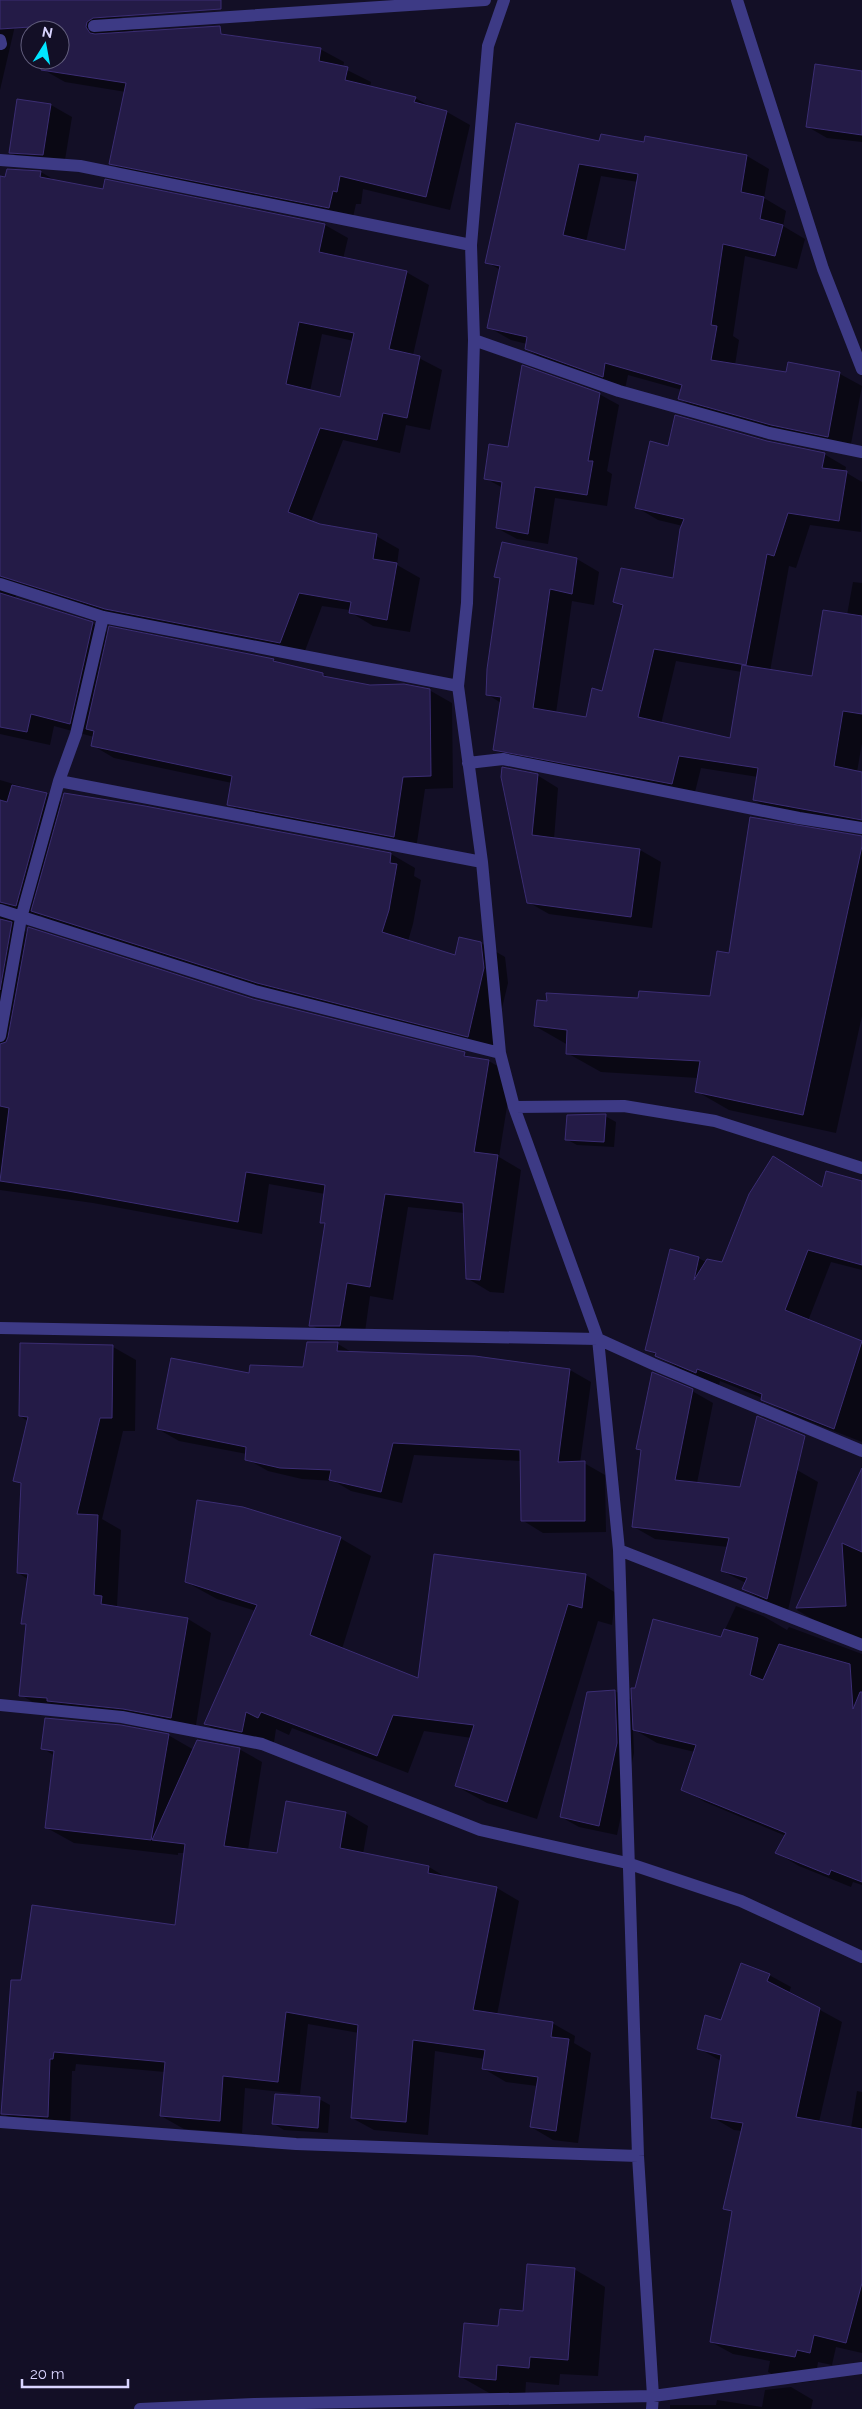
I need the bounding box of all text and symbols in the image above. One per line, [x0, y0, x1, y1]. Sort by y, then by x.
north arrow [20, 20, 70, 70]
text: N [41, 23, 54, 41]
scale bar [22, 2356, 129, 2388]
text: 20 m [30, 2365, 65, 2383]

